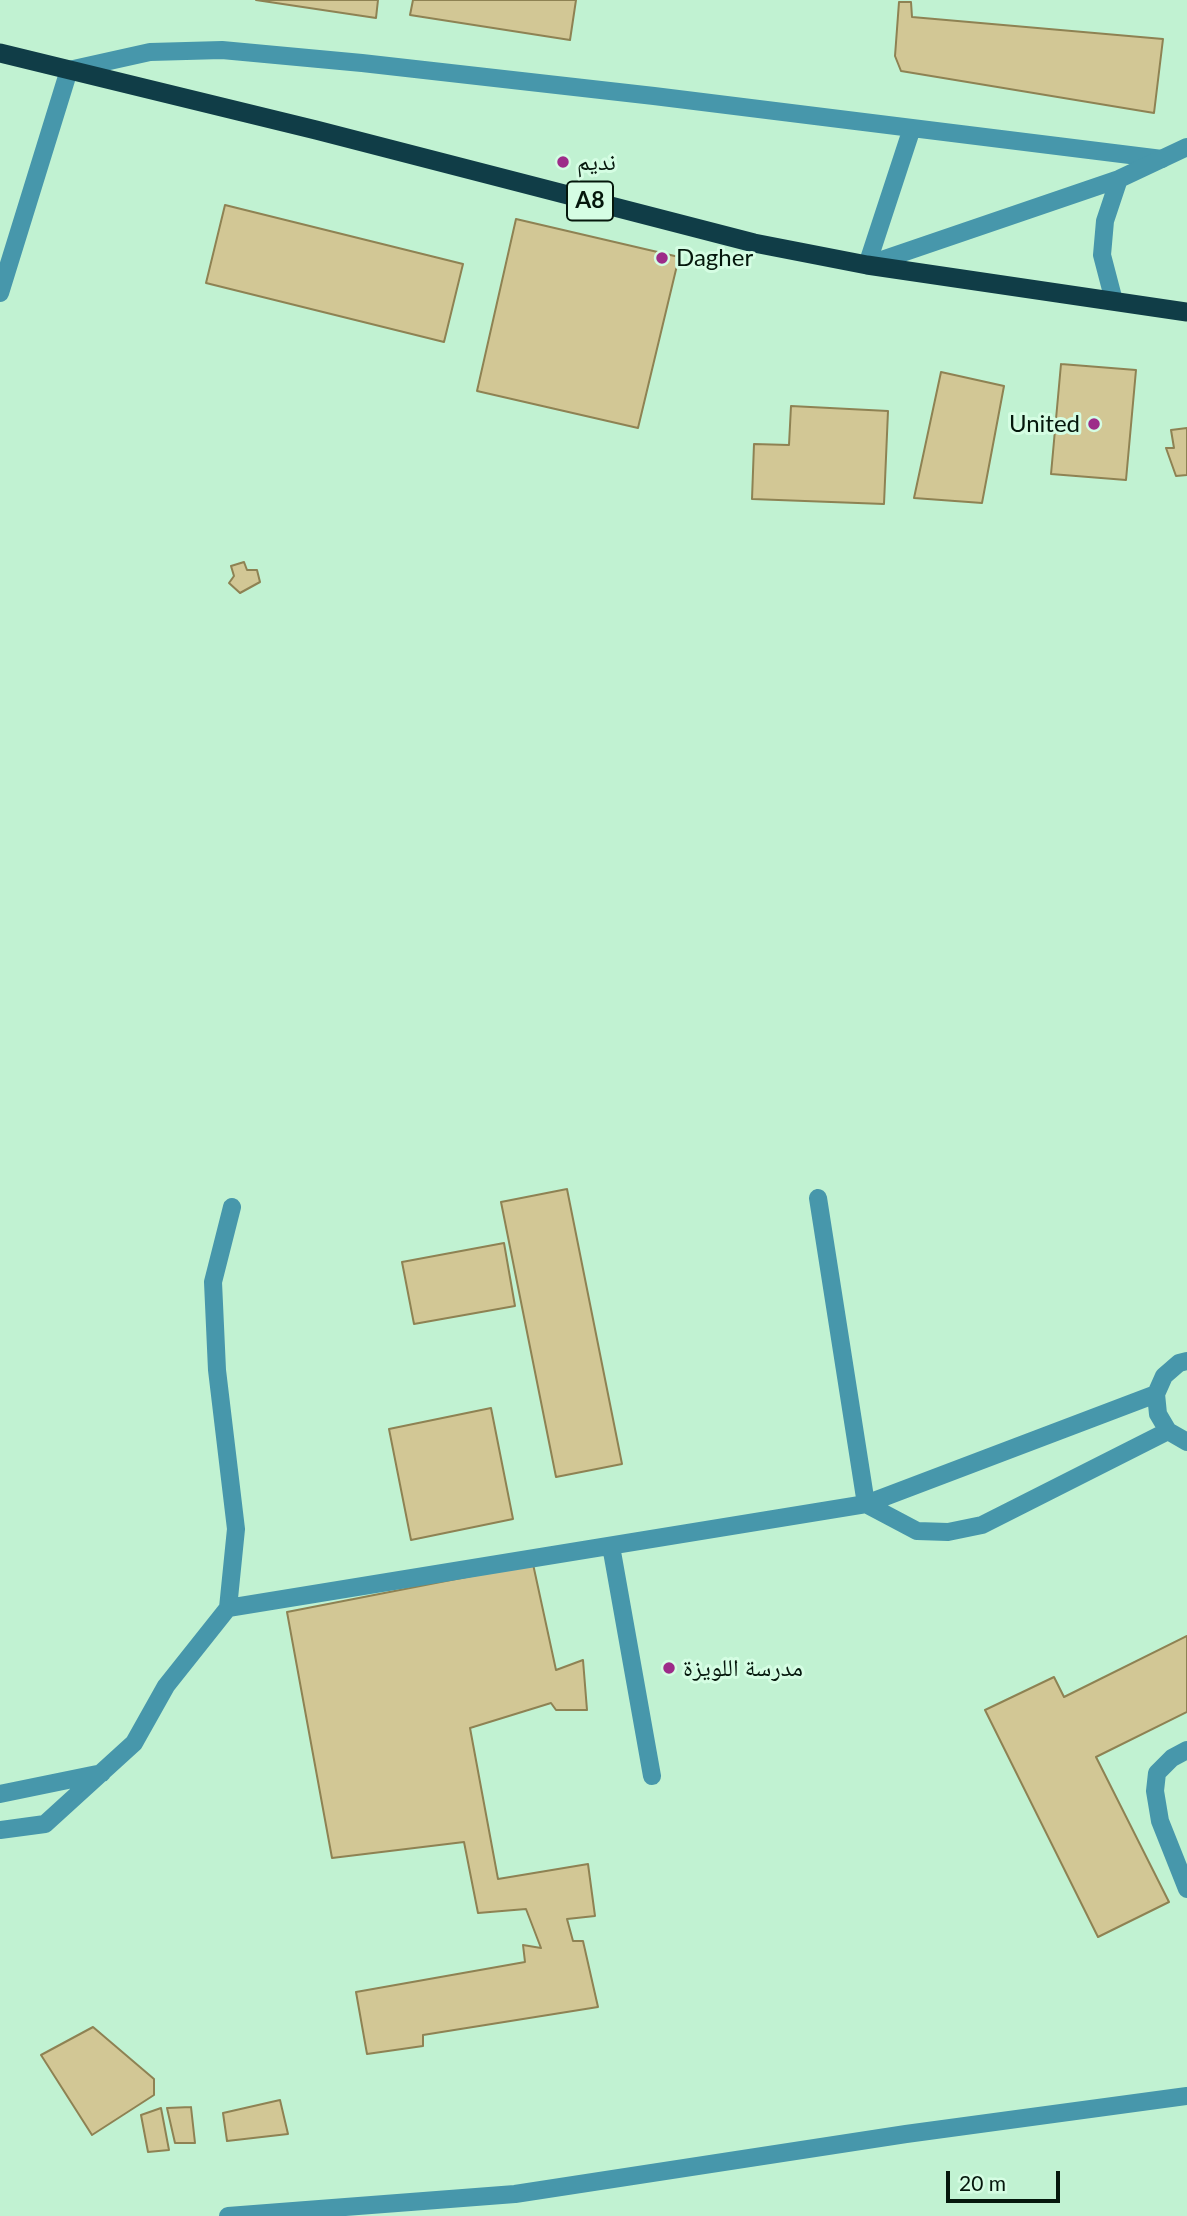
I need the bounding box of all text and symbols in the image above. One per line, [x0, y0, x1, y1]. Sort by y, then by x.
place label: نديم [577, 148, 616, 176]
marker: نديم [555, 154, 571, 170]
road number: A8 [567, 182, 613, 220]
place label: Dagher [676, 244, 753, 272]
marker: Dagher [654, 250, 670, 266]
place label: United [1009, 410, 1080, 438]
marker: United [1086, 416, 1102, 432]
place label: مدرسة اللويزة [683, 1654, 803, 1682]
marker: مدرسة اللويزة [661, 1660, 677, 1676]
scale bar [949, 2156, 1063, 2200]
text: 20 m [959, 2170, 1006, 2195]

